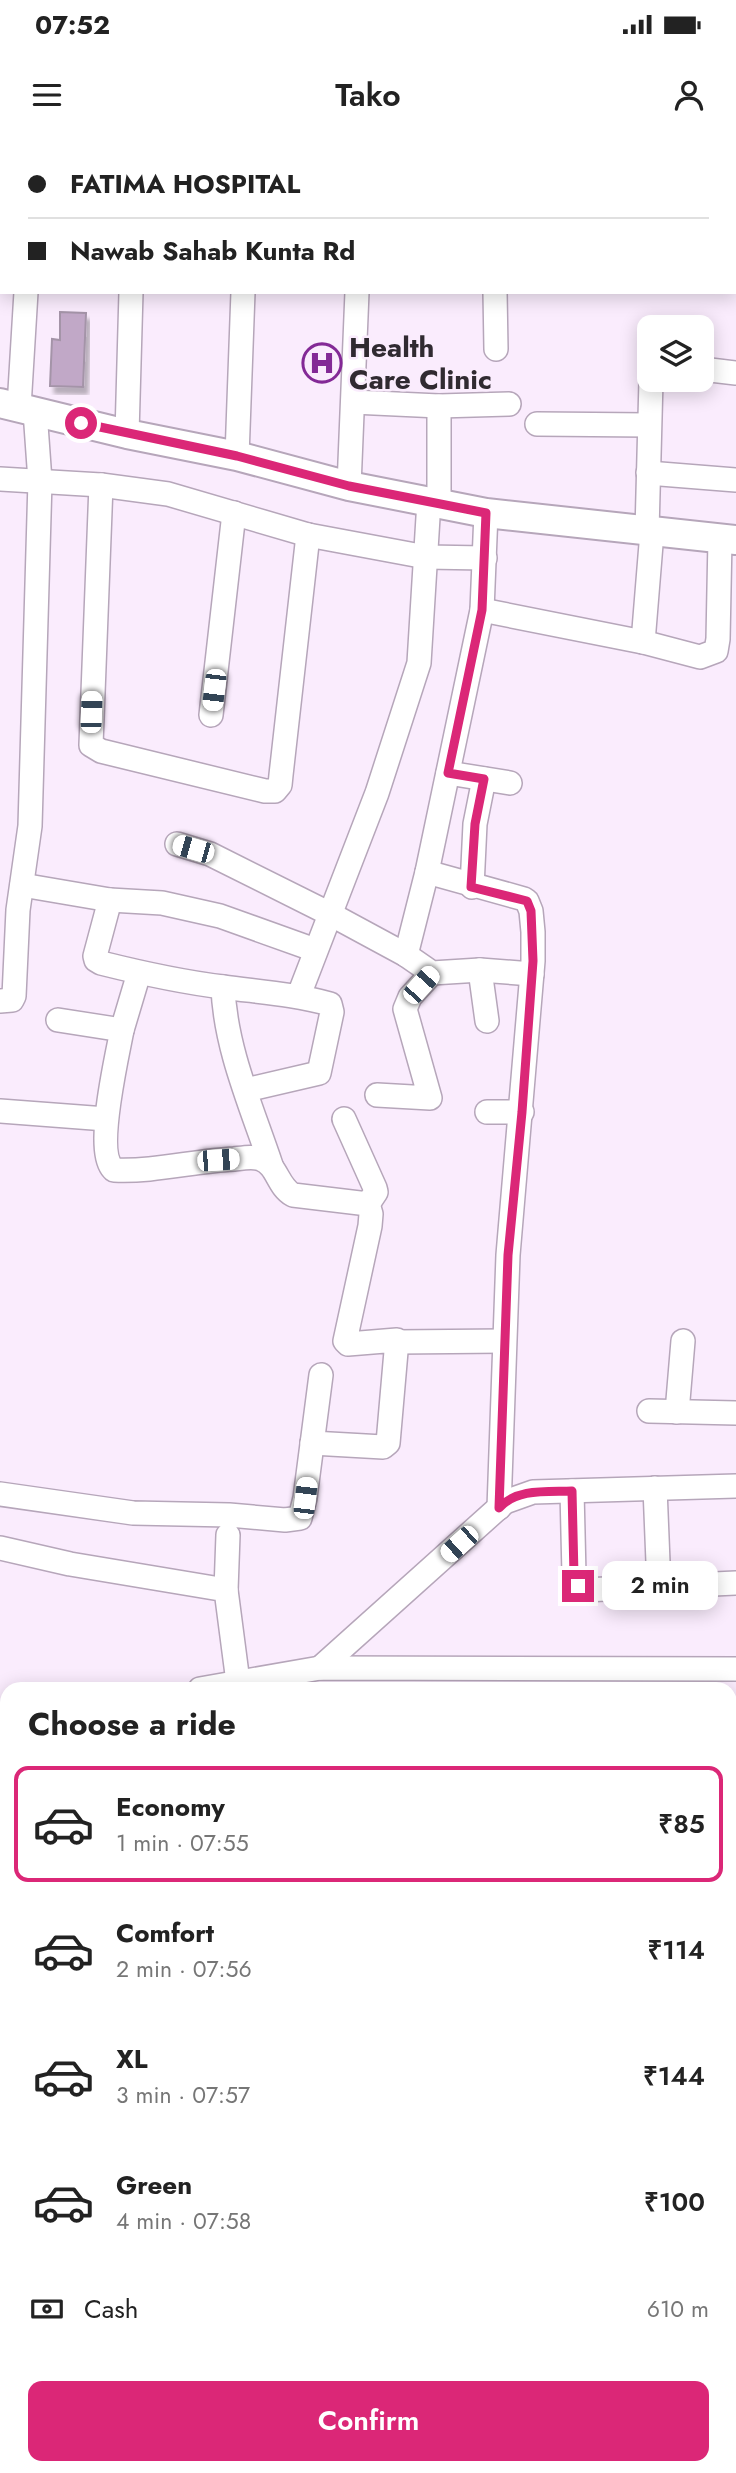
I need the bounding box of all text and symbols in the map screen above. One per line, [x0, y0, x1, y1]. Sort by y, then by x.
text: 07:52 [35, 6, 110, 44]
text: Tako [335, 72, 401, 118]
icon: menu [28, 76, 66, 114]
icon: person [670, 76, 708, 114]
text: FATIMA HOSPITAL [70, 165, 300, 203]
text: Nawab Sahab Kunta Rd [70, 232, 355, 270]
map controls [637, 315, 714, 392]
button: layers [637, 315, 714, 392]
place label: Health Care Clinic [349, 327, 492, 400]
hospital icon: Health Care Clinic [301, 342, 343, 384]
route start [65, 407, 97, 439]
car [202, 668, 227, 712]
car [80, 691, 103, 733]
car [170, 833, 217, 865]
car [400, 962, 443, 1008]
car [197, 1148, 240, 1172]
car [293, 1476, 318, 1520]
car [437, 1522, 482, 1566]
callout: 2 min [602, 1562, 718, 1610]
text: 2 min [630, 1568, 690, 1602]
route end [562, 1570, 594, 1602]
text: Choose a ride [28, 1701, 236, 1747]
text: Economy [116, 1788, 225, 1826]
icon: car [32, 1793, 95, 1856]
text: ₹85 [658, 1805, 705, 1843]
text: 1 min · 07:55 [116, 1826, 249, 1860]
text: Comfort [116, 1914, 214, 1952]
icon: car [32, 1919, 95, 1982]
text: ₹114 [647, 1931, 705, 1969]
text: 2 min · 07:56 [116, 1952, 252, 1986]
text: XL [116, 2040, 148, 2078]
icon: car [32, 2045, 95, 2108]
text: ₹144 [643, 2057, 705, 2095]
text: 3 min · 07:57 [116, 2078, 250, 2112]
text: Green [116, 2166, 192, 2204]
icon: car [32, 2171, 95, 2234]
text: ₹100 [644, 2183, 705, 2221]
text: 4 min · 07:58 [116, 2204, 251, 2238]
icon: cash [28, 2290, 66, 2328]
text: Cash [84, 2290, 138, 2328]
text: 610 m [647, 2292, 709, 2326]
button: Confirm [28, 2381, 709, 2461]

